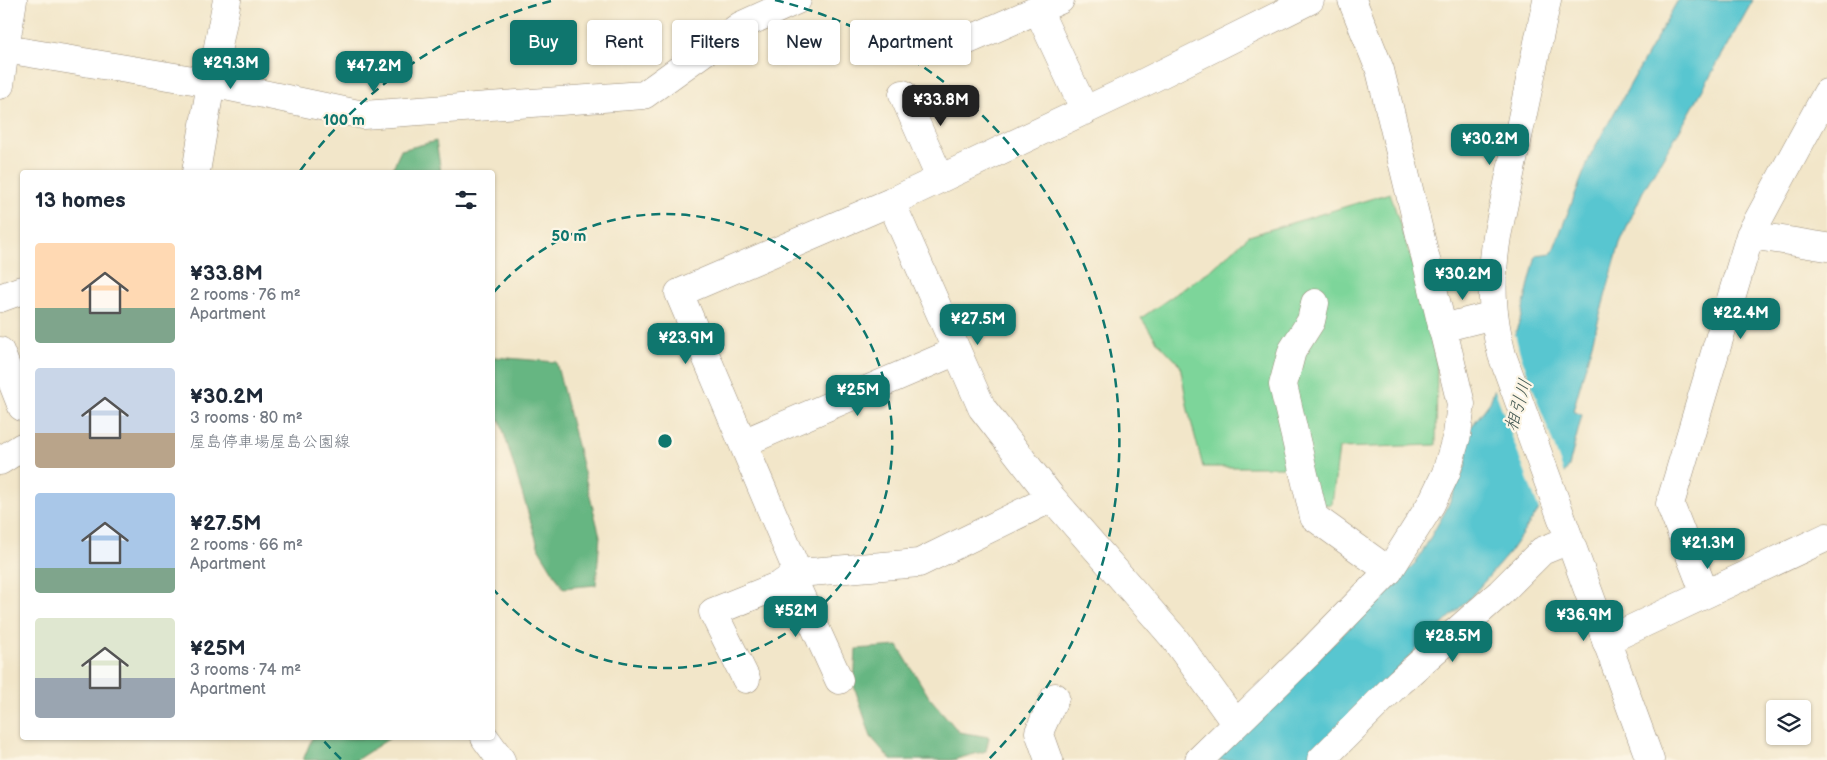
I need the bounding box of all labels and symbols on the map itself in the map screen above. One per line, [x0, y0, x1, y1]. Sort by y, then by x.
pin: ¥29.3M [190, 48, 272, 90]
pin: ¥47.2M [333, 51, 415, 93]
pin: ¥33.8M [900, 84, 982, 127]
text: 100 m [323, 111, 365, 130]
pin: ¥30.2M [1449, 124, 1531, 166]
text: 50 m [552, 227, 587, 246]
pin: ¥30.2M [1422, 258, 1504, 301]
pin: ¥22.4M [1700, 298, 1782, 340]
pin: ¥27.5M [937, 304, 1019, 346]
pin: ¥23.9M [645, 322, 727, 365]
pin: ¥25M [828, 374, 888, 417]
water label: 相引川 [1501, 376, 1536, 434]
centre of rings [656, 432, 674, 450]
pin: ¥21.3M [1667, 528, 1749, 570]
pin: ¥52M [766, 596, 826, 638]
pin: ¥36.9M [1543, 600, 1625, 642]
pin: ¥28.5M [1412, 620, 1494, 663]

